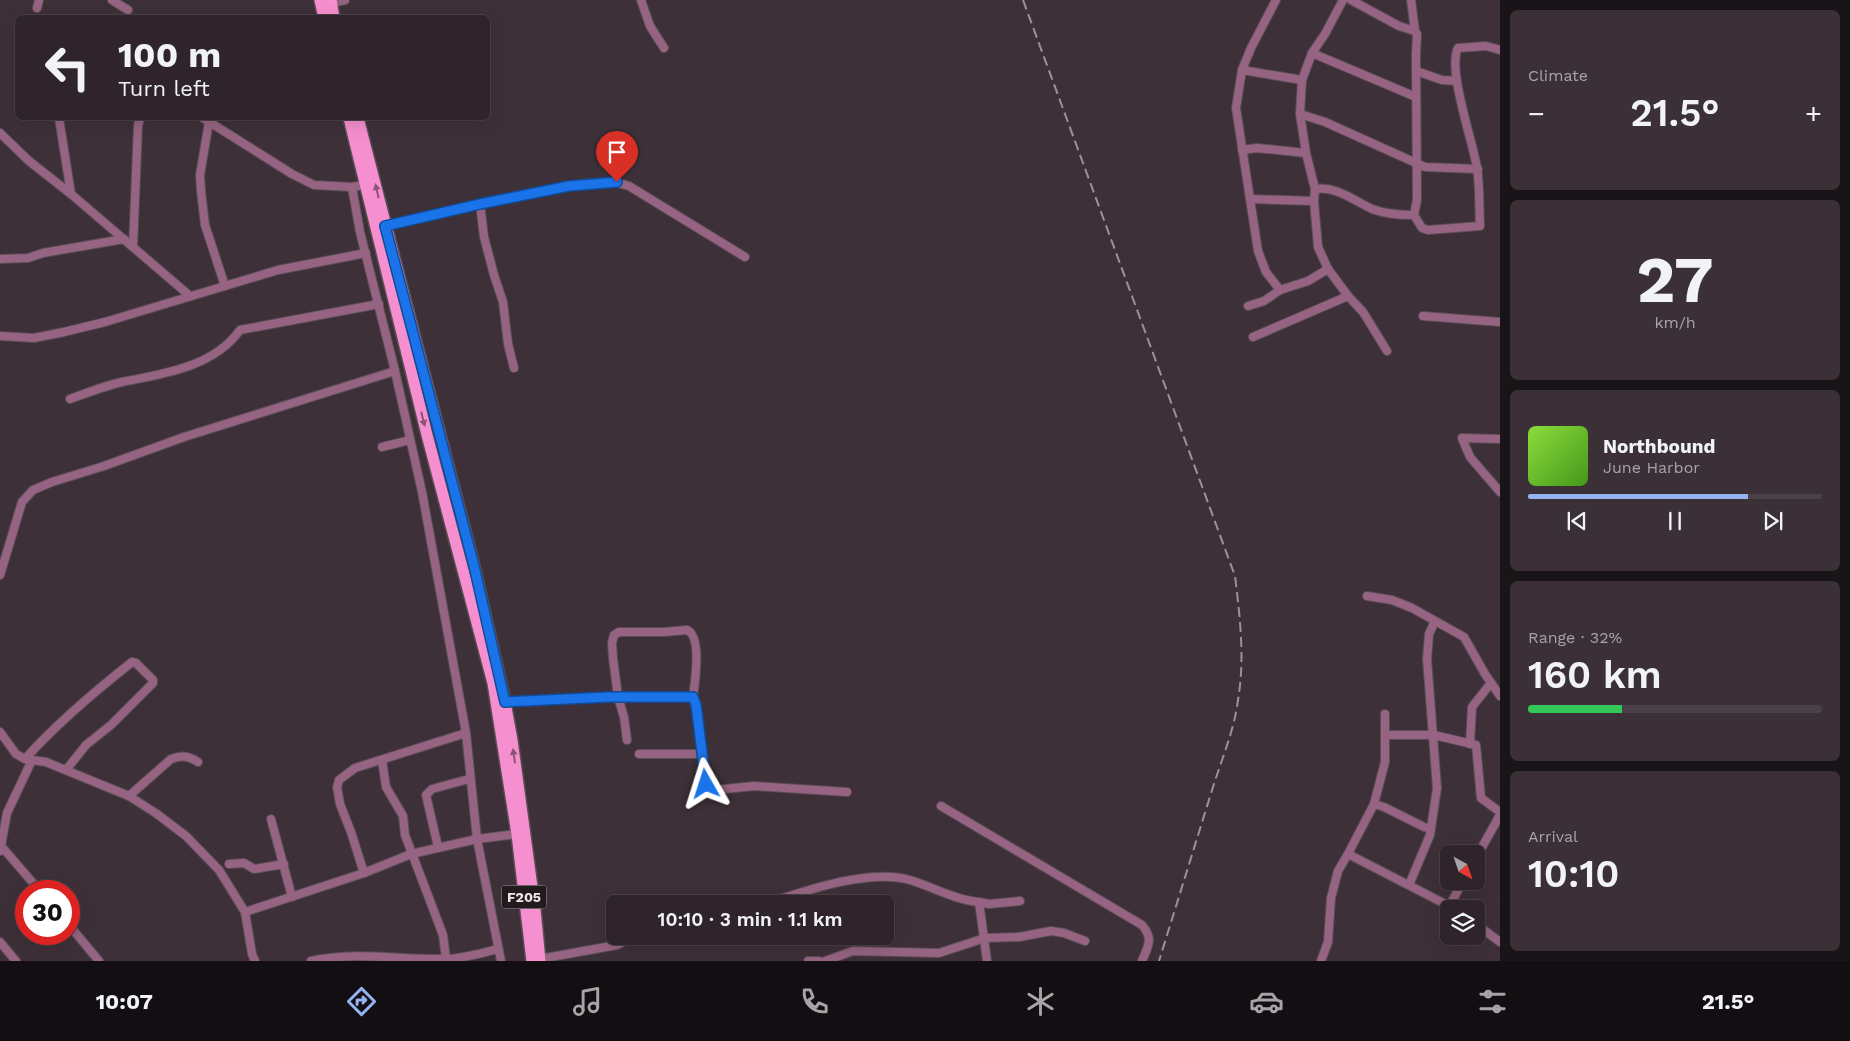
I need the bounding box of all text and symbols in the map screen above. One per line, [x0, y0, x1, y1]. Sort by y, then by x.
text: 100 m [118, 34, 221, 76]
icon: left [35, 35, 100, 100]
text: Climate [1528, 66, 1588, 85]
text: Turn left [118, 76, 210, 101]
text: 21.5° [1630, 91, 1720, 135]
text: − [1528, 97, 1545, 130]
text: + [1805, 97, 1822, 130]
pin [596, 131, 638, 182]
icon: arrive [603, 138, 631, 166]
one-way arrow [373, 183, 381, 198]
text: 27 [1636, 242, 1714, 318]
text: km/h [1654, 313, 1696, 332]
one-way arrow [419, 411, 427, 426]
text: Northbound [1603, 435, 1715, 458]
text: June Harbor [1603, 458, 1700, 477]
icon: previous [1563, 507, 1591, 535]
icon: pause [1661, 507, 1689, 535]
icon: next [1759, 507, 1787, 535]
text: Range · 32% [1528, 628, 1622, 647]
text: 160 km [1528, 653, 1662, 697]
one-way arrow [510, 748, 518, 764]
position arrow [679, 757, 731, 809]
text: Arrival [1528, 827, 1578, 846]
north arrow [1440, 845, 1485, 890]
map controls [1440, 845, 1485, 945]
text: 10:10 [1528, 852, 1619, 896]
speed limit sign: 30 [15, 880, 80, 945]
road number: F205 [502, 886, 546, 909]
button: layers [1440, 900, 1485, 945]
text: 10:10 · 3 min · 1.1 km [658, 908, 842, 931]
icon: directions [344, 984, 379, 1019]
icon: music [570, 984, 605, 1019]
icon: phone [797, 984, 832, 1019]
icon: climate [1023, 984, 1058, 1019]
icon: car [1249, 984, 1284, 1019]
icon: filters [1475, 984, 1510, 1019]
text: 10:07 [96, 989, 153, 1014]
text: 21.5° [1702, 989, 1754, 1014]

